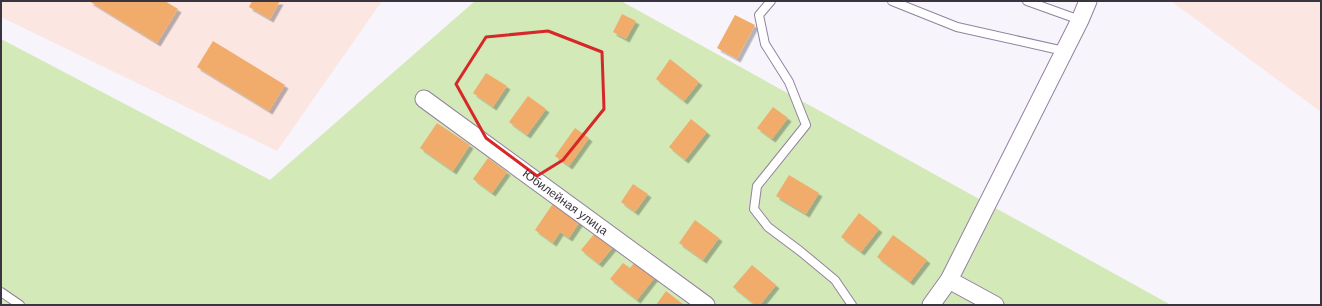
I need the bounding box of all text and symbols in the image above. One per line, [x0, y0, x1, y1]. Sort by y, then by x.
street label: Юбилейная улица [519, 166, 612, 239]

